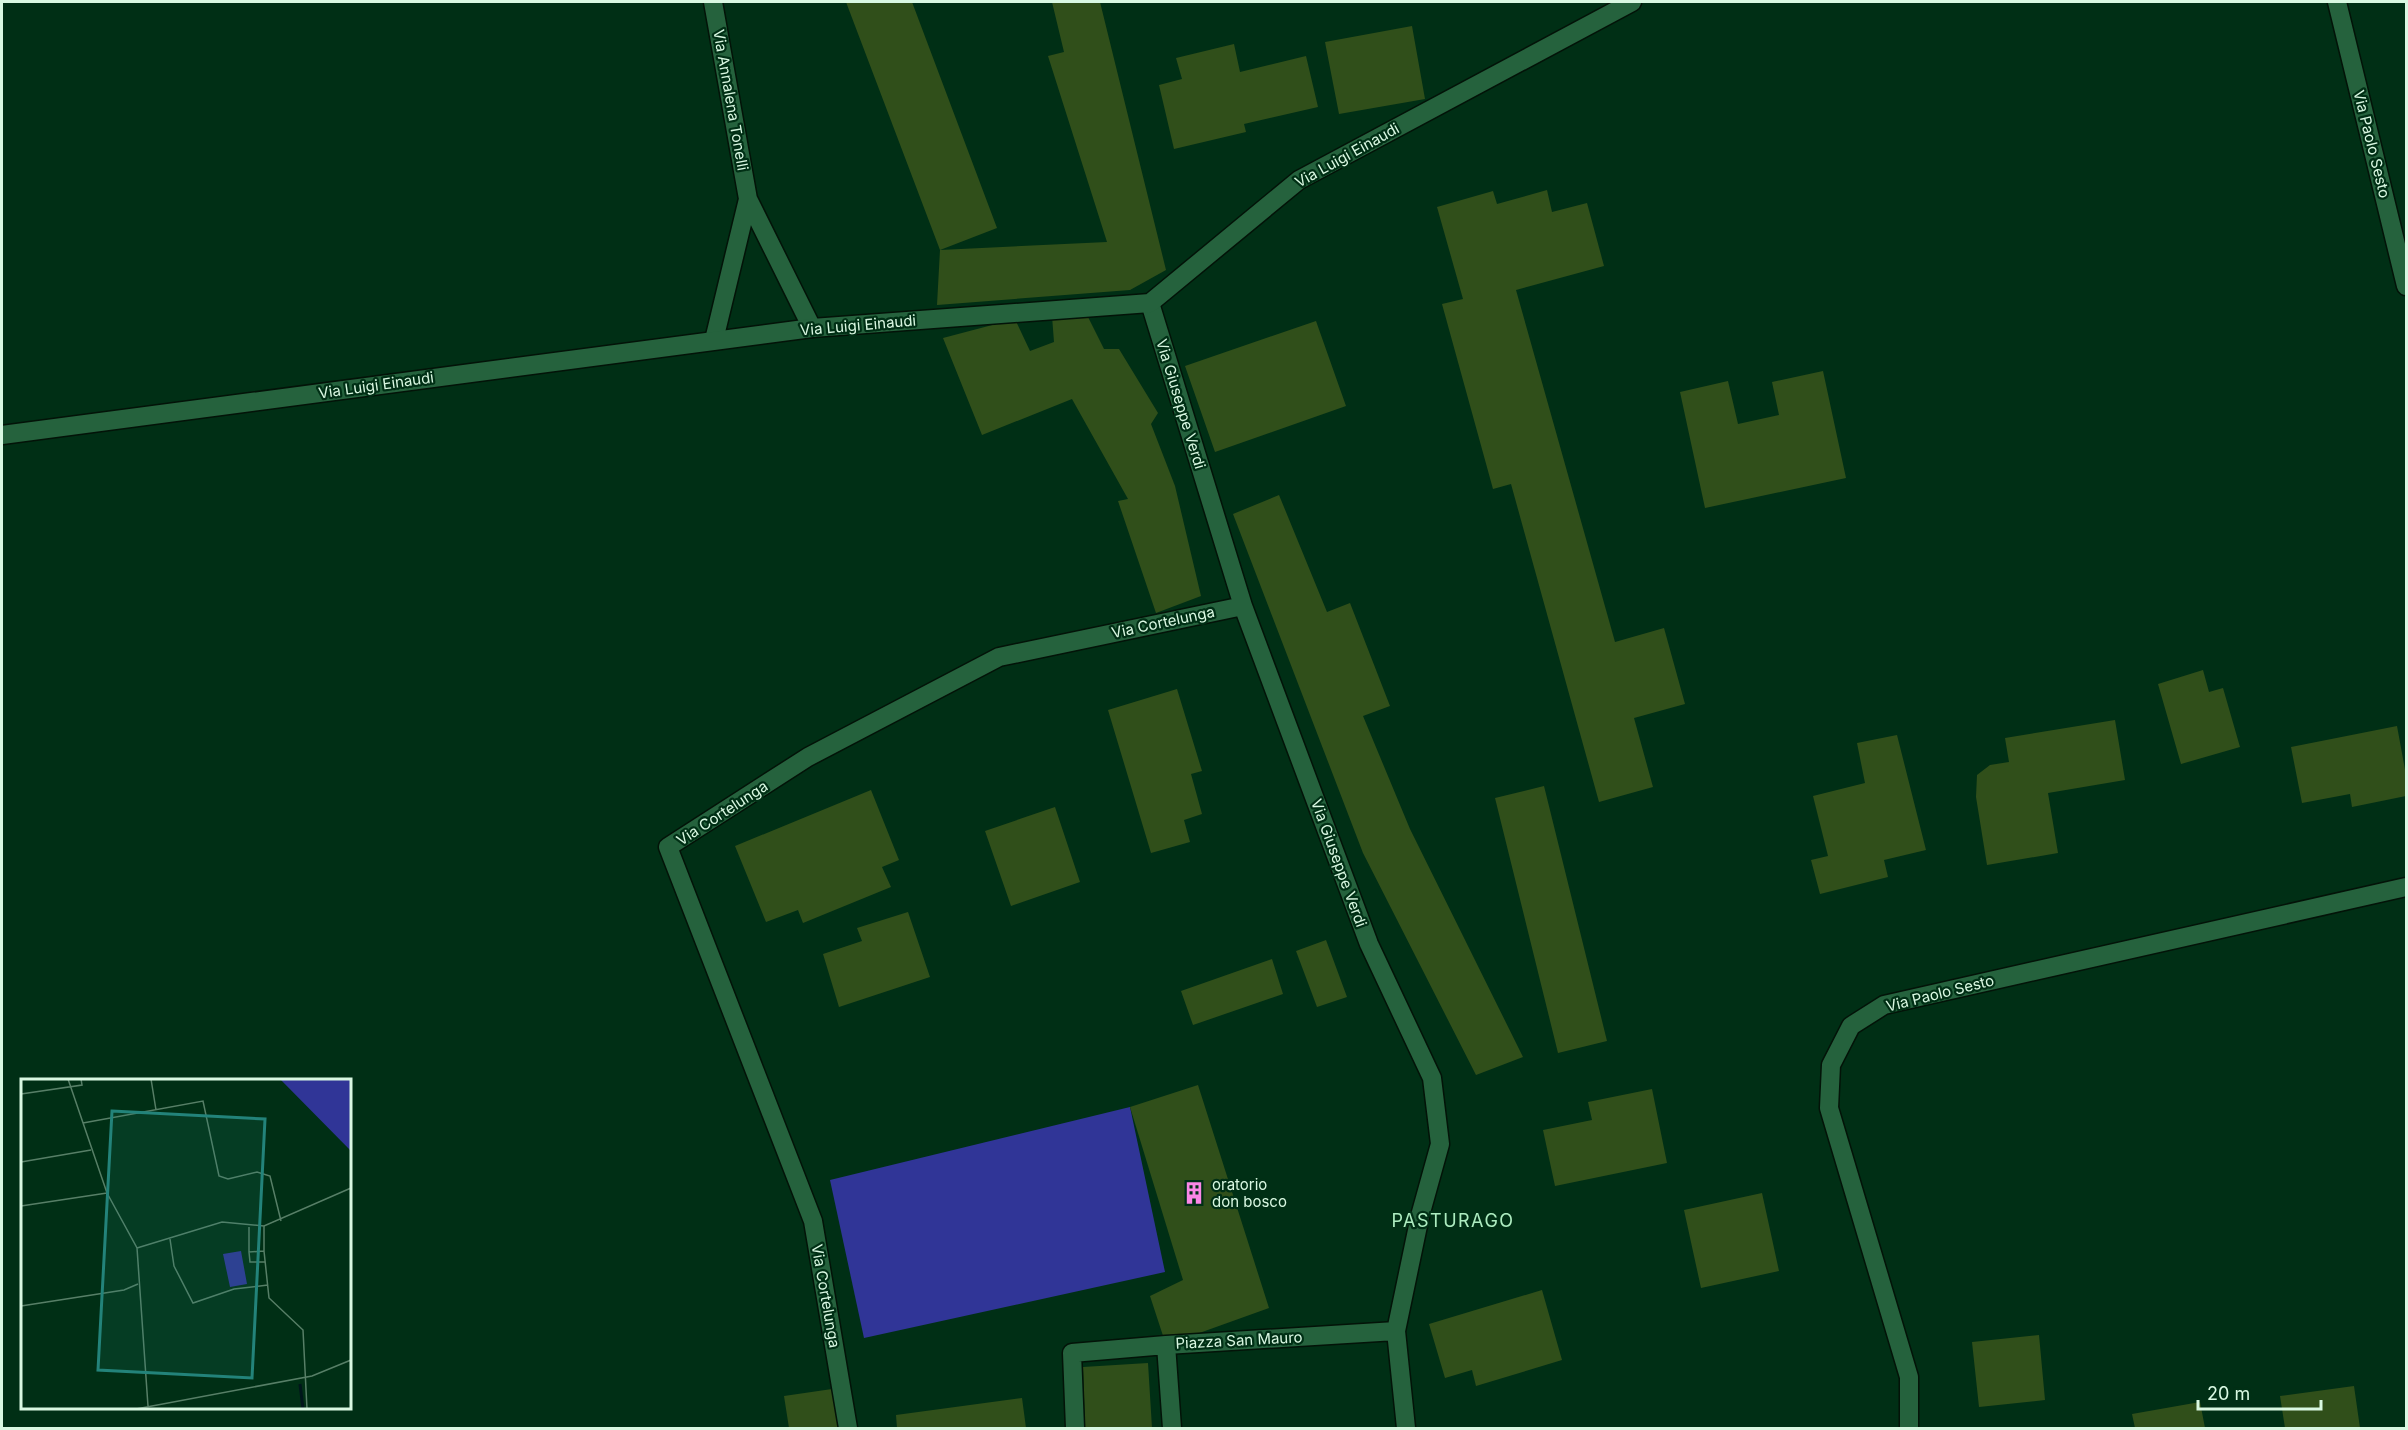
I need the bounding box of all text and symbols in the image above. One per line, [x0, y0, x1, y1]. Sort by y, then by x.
street label: Via Annalena Tonelli [709, 28, 753, 172]
street label: Via Paolo Sesto [2349, 88, 2395, 200]
street label: Via Luigi Einaudi [1292, 119, 1402, 191]
street label: Via Luigi Einaudi [799, 310, 917, 340]
street label: Via Giuseppe Verdi [1152, 337, 1210, 471]
street label: Via Luigi Einaudi [317, 368, 435, 402]
street label: Via Cortelunga [1110, 602, 1216, 642]
street label: Via Cortelunga [673, 776, 771, 850]
street label: Via Giuseppe Verdi [1307, 796, 1371, 930]
street label: Via Paolo Sesto [1884, 970, 1996, 1016]
inset map [21, 1079, 351, 1409]
place label: oratorio don bosco [1212, 1175, 1287, 1211]
building icon: oratorio don bosco [1181, 1180, 1207, 1206]
district label: PASTURAGO [1391, 1210, 1515, 1231]
street label: Via Cortelunga [808, 1243, 844, 1349]
street label: Piazza San Mauro [1175, 1327, 1303, 1353]
scale bar [2198, 1373, 2321, 1411]
text: 20 m [2207, 1383, 2250, 1404]

